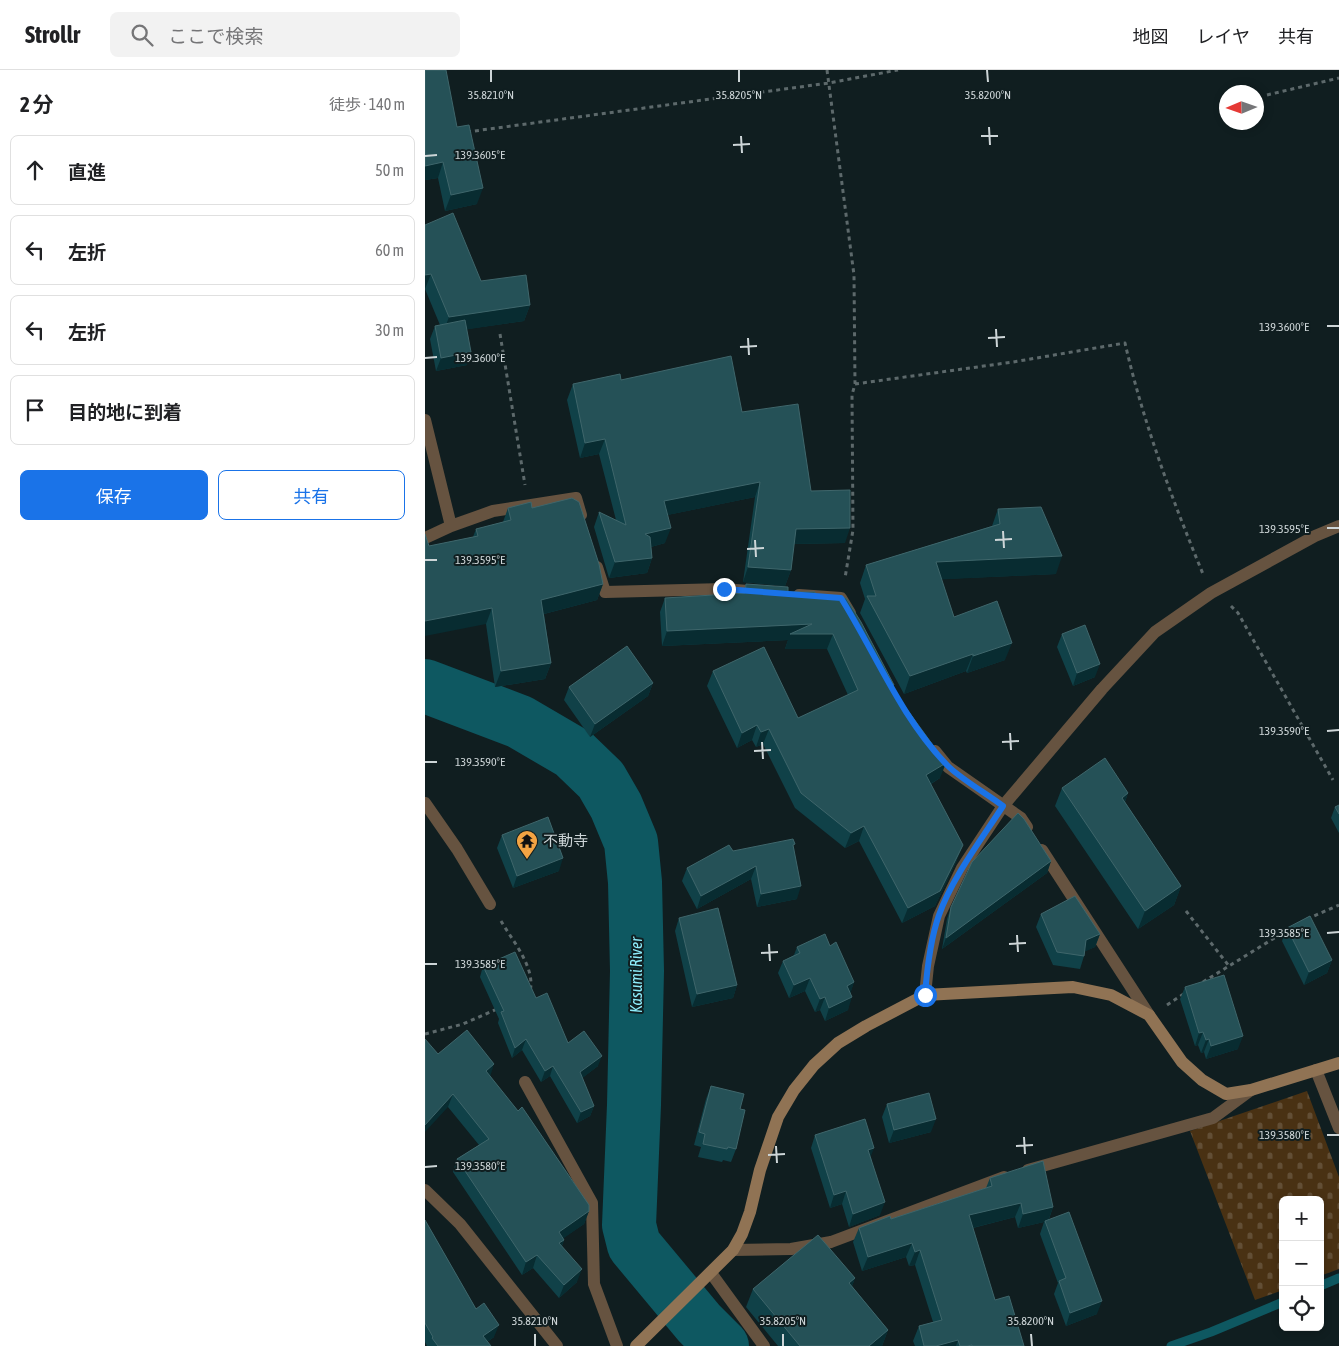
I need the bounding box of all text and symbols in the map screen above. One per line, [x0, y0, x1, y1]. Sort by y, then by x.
search box [110, 12, 460, 57]
text: Strollr [25, 21, 80, 48]
icon: search [128, 21, 156, 49]
text: ここで検索 [168, 25, 263, 47]
text: 地図 [1133, 26, 1169, 47]
text: レイヤ [1197, 26, 1250, 47]
text: 共有 [1278, 26, 1314, 47]
north arrow [1219, 85, 1264, 130]
text: 35.8210°N [468, 88, 514, 102]
text: 35.8205°N [716, 88, 762, 102]
text: 35.8200°N [965, 88, 1011, 102]
text: 2 分 [20, 92, 54, 116]
text: 徒歩 · 140 m [329, 95, 405, 113]
text: 139.3605°E [455, 148, 505, 162]
icon: ahead [21, 156, 49, 184]
text: 直進 [68, 161, 106, 183]
text: 50 m [375, 161, 404, 179]
icon: left [21, 236, 49, 264]
text: 左折 [68, 241, 106, 263]
text: 60 m [375, 241, 404, 259]
icon: left [21, 316, 49, 344]
text: 139.3600°E [1259, 320, 1309, 334]
text: 左折 [68, 321, 106, 343]
text: 30 m [375, 321, 404, 339]
text: 139.3600°E [455, 351, 505, 365]
icon: arrive [21, 396, 49, 424]
text: 目的地に到着 [68, 401, 182, 423]
button: 保存 [20, 470, 208, 520]
button: 共有 [218, 470, 405, 520]
text: 139.3595°E [1259, 522, 1309, 536]
text: 139.3595°E [455, 553, 505, 567]
route end [713, 578, 736, 601]
text: 139.3590°E [1259, 724, 1309, 738]
text: 139.3590°E [455, 755, 505, 769]
temple icon: 不動寺 [515, 829, 539, 860]
place label: 不動寺 [543, 832, 588, 849]
text: 139.3585°E [1259, 926, 1309, 940]
water label: Kasumi River [627, 936, 645, 1013]
text: 139.3585°E [455, 957, 505, 971]
route start [914, 984, 937, 1007]
text: 139.3580°E [1259, 1128, 1309, 1142]
text: 139.3580°E [455, 1159, 505, 1173]
map controls [1279, 1196, 1324, 1331]
button: + [1279, 1196, 1324, 1241]
button: − [1279, 1241, 1324, 1286]
button: locate [1279, 1286, 1324, 1331]
text: 35.8210°N [512, 1314, 558, 1328]
text: 35.8205°N [760, 1314, 806, 1328]
text: 35.8200°N [1008, 1314, 1054, 1328]

